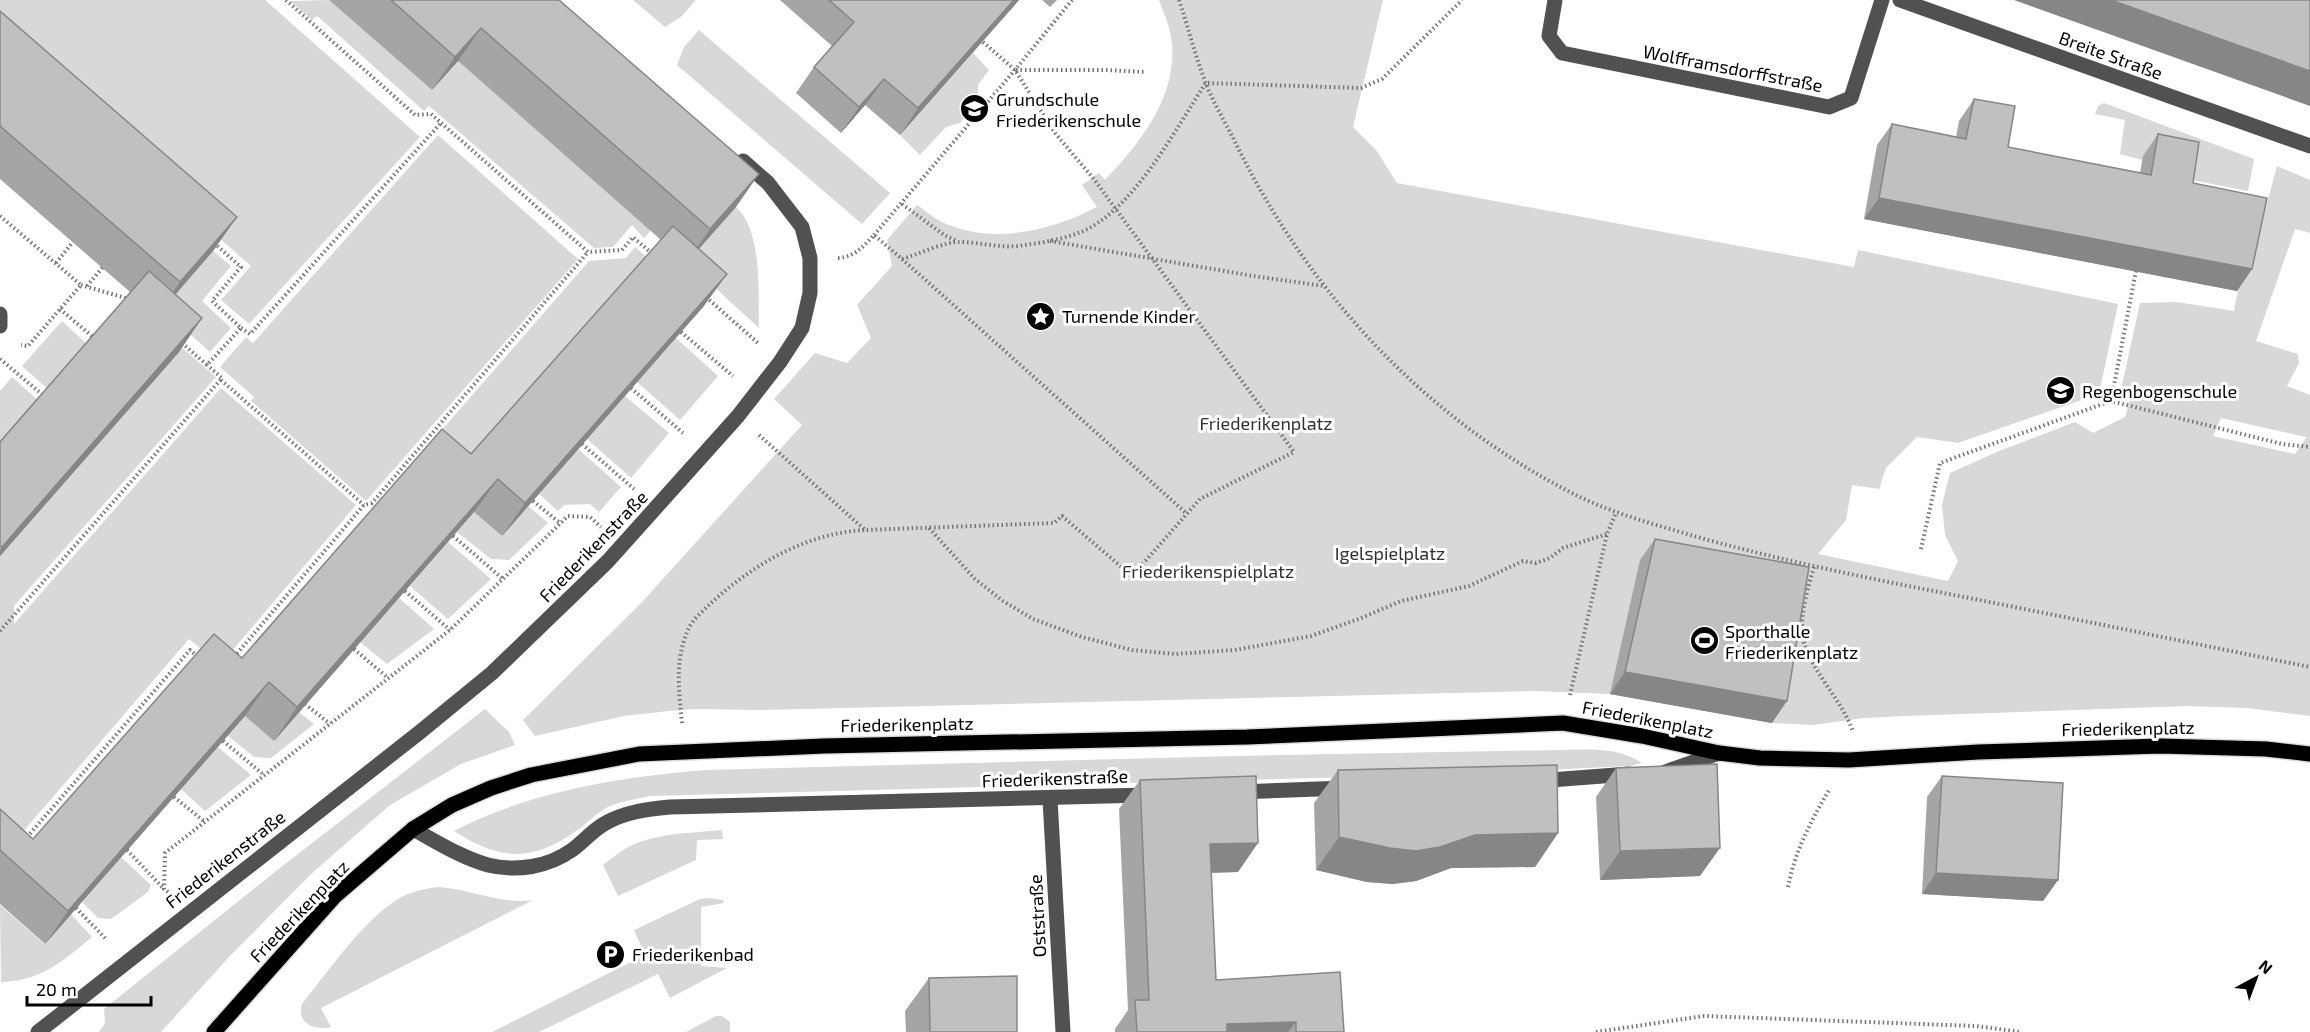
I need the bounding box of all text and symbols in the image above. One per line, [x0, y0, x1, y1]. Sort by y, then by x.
street label: Breite Straße [2056, 26, 2166, 84]
street label: Wolfframsdorffstraße [1641, 40, 1825, 96]
place label: Grundschule Friederikenschule [996, 88, 1141, 131]
school or university icon: Grundschule Friederikenschule [959, 93, 991, 125]
place icon: Turnende Kinder [1025, 300, 1057, 332]
place label: Turnende Kinder [1062, 305, 1196, 327]
school or university icon: Regenbogenschule [2045, 375, 2077, 407]
place label: Regenbogenschule [2082, 380, 2237, 402]
park label: Friederikenplatz [1199, 412, 1333, 434]
street label: Friederikenstraße [534, 486, 652, 606]
park label: Igelspielplatz [1335, 542, 1445, 564]
park label: Friederikenspielplatz [1122, 560, 1294, 582]
place label: Sporthalle Friederikenplatz [1725, 620, 1858, 663]
sports icon: Sporthalle Friederikenplatz [1688, 625, 1720, 657]
street label: Friederikenplatz [1581, 695, 1715, 743]
street label: Friederikenplatz [840, 712, 974, 736]
street label: Friederikenplatz [2061, 716, 2195, 740]
street label: Friederikenstraße [981, 764, 1129, 792]
street label: Friederikenstraße [161, 805, 289, 913]
street label: Friederikenplatz [245, 855, 353, 967]
street label: Oststraße [1024, 874, 1050, 958]
parking icon: Friederikenbad [595, 938, 627, 970]
place label: Friederikenbad [632, 943, 754, 965]
north arrow [2226, 948, 2286, 1008]
text: N [2256, 955, 2277, 977]
scale bar [27, 969, 152, 1007]
text: 20 m [36, 978, 77, 1000]

